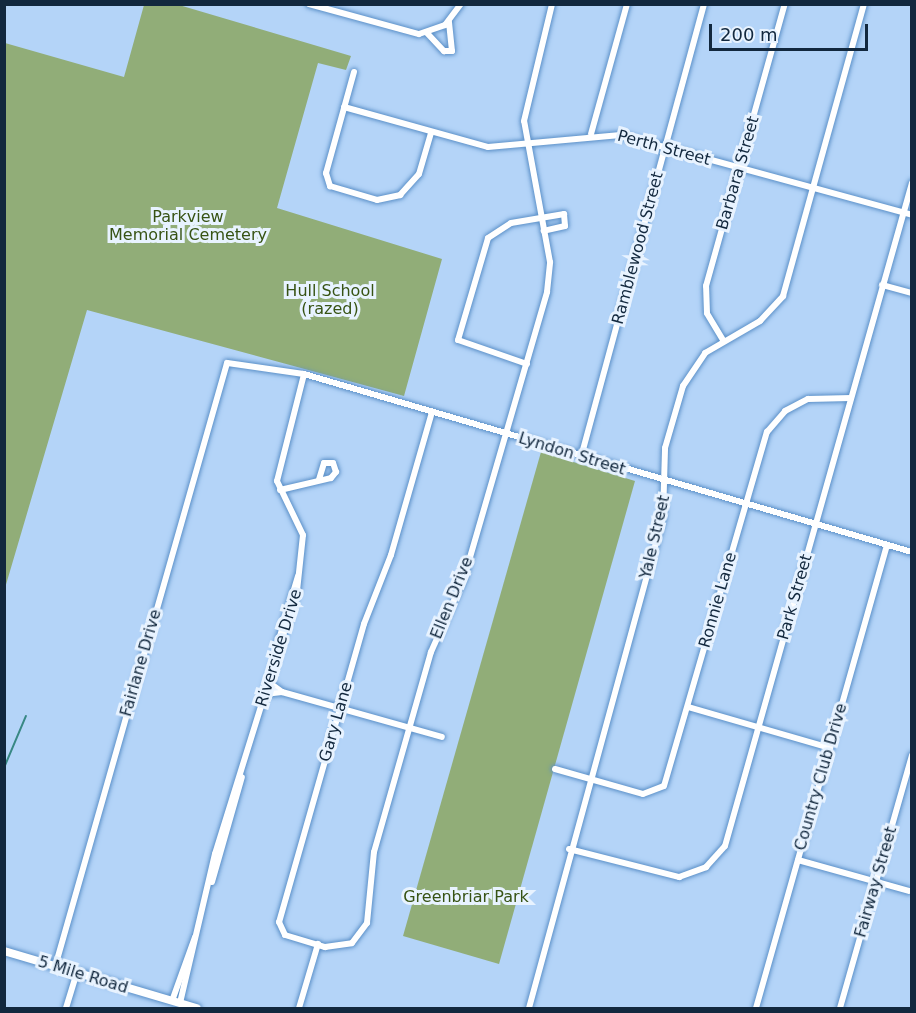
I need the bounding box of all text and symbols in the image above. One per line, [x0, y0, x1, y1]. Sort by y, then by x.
scale bar [712, 12, 871, 50]
text: 200 m [720, 24, 778, 45]
street label: Barbara Street [713, 114, 763, 232]
street label: Perth Street [615, 126, 713, 170]
street label: Ramblewood Street [608, 170, 668, 326]
park label: Parkview Memorial Cemetery [109, 207, 267, 245]
park label: Hull School (razed) [285, 281, 375, 319]
street label: Lyndon Street [516, 429, 628, 479]
street label: Yale Street [636, 493, 674, 581]
street label: Ronnie Lane [695, 550, 741, 650]
street label: Park Street [774, 552, 816, 642]
street label: Ellen Drive [427, 554, 477, 642]
street label: Riverside Drive [252, 587, 306, 709]
street label: Fairlane Drive [117, 607, 165, 719]
street label: Gary Lane [315, 680, 357, 764]
street label: Country Club Drive [791, 701, 851, 853]
street label: Fairway Street [851, 824, 901, 940]
park label: Greenbriar Park [403, 887, 529, 907]
street label: 5 Mile Road [36, 952, 130, 998]

